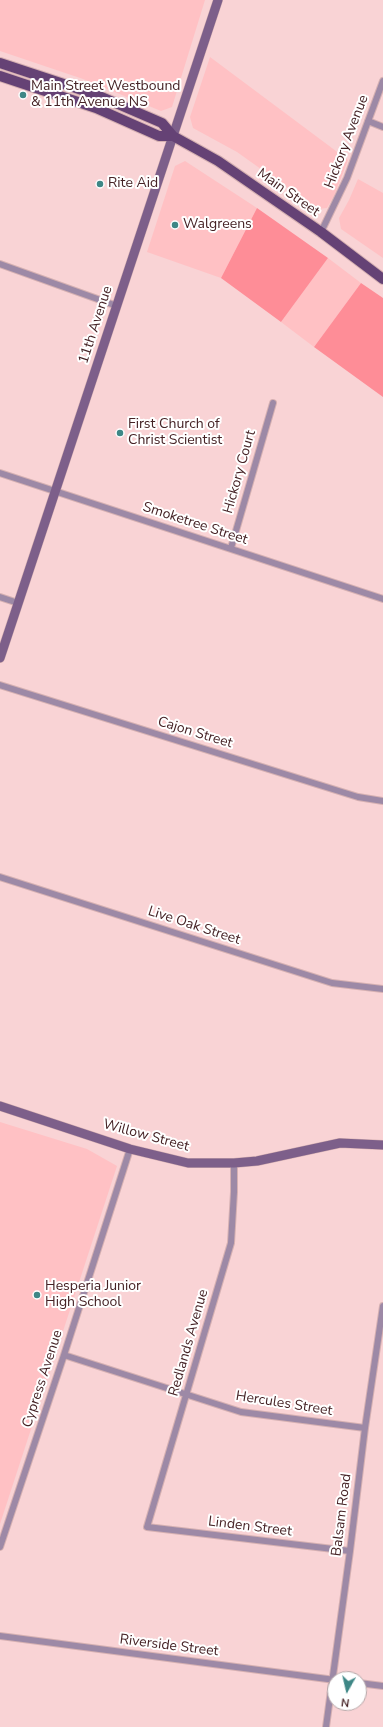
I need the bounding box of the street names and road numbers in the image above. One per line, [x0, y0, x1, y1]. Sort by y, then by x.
street label: Hickory Avenue [321, 93, 373, 191]
street label: Main Street [254, 165, 322, 221]
street label: 11th Avenue [76, 284, 116, 366]
street label: Hickory Court [220, 428, 260, 516]
street label: Smoketree Street [140, 499, 250, 549]
street label: Cajon Street [156, 714, 234, 752]
street label: Live Oak Street [146, 903, 242, 949]
street label: Willow Street [101, 1116, 191, 1156]
street label: Redlands Avenue [166, 1288, 212, 1398]
street label: Cypress Avenue [19, 1328, 67, 1430]
street label: Hercules Street [235, 1388, 333, 1420]
street label: Balsam Road [329, 1473, 355, 1557]
street label: Linden Street [207, 1514, 293, 1540]
street label: Riverside Street [119, 1632, 219, 1660]

